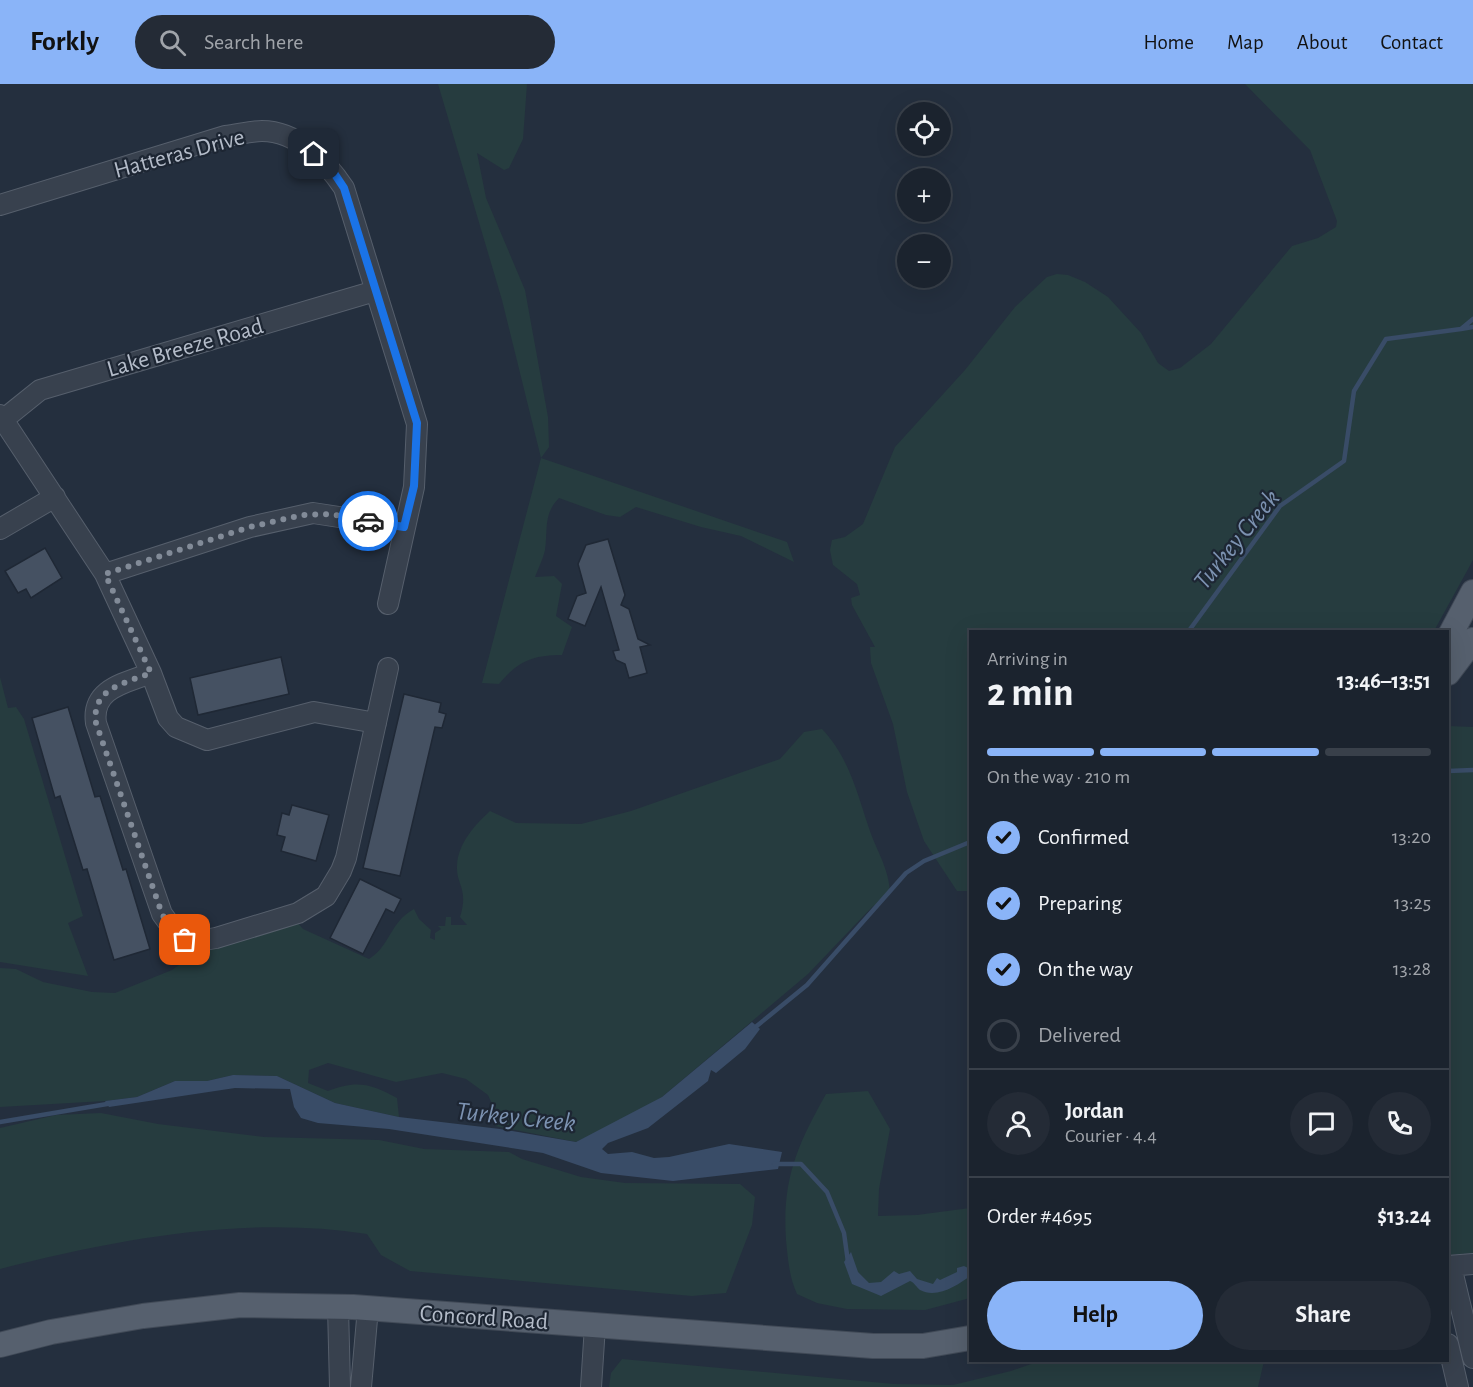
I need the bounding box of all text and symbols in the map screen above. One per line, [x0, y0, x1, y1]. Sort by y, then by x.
search box [135, 15, 555, 69]
icon: search [156, 26, 189, 59]
text: Forkly [30, 28, 99, 56]
text: Search here [204, 31, 303, 53]
text: Home [1143, 32, 1194, 53]
text: Map [1227, 32, 1264, 53]
text: About [1297, 32, 1347, 53]
text: Contact [1380, 32, 1443, 53]
map controls [897, 102, 951, 288]
button: locate [897, 102, 951, 156]
street label: Hatteras Drive [111, 125, 247, 183]
pin [288, 128, 339, 179]
icon: home [297, 137, 330, 170]
button: + [897, 168, 951, 222]
button: − [897, 234, 951, 288]
street label: Lake Breeze Road [104, 314, 266, 382]
water label: Turkey Creek [1189, 485, 1285, 594]
courier [338, 491, 398, 551]
icon: car [352, 505, 385, 538]
text: Arriving in [987, 649, 1068, 669]
text: 13:46–13:51 [1337, 670, 1431, 692]
text: 2 min [987, 674, 1074, 713]
text: On the way · 210 m [987, 767, 1130, 787]
icon: check [987, 821, 1020, 854]
text: Confirmed [1038, 826, 1129, 848]
text: 13:20 [1392, 827, 1431, 847]
icon: check [987, 887, 1020, 920]
text: Preparing [1038, 892, 1122, 914]
text: 13:25 [1394, 893, 1431, 913]
pin [159, 914, 210, 965]
icon: bag [168, 923, 201, 956]
icon: check [987, 953, 1020, 986]
text: On the way [1038, 958, 1133, 980]
text: 13:28 [1393, 959, 1431, 979]
text: Delivered [1038, 1024, 1121, 1046]
button: person [987, 1092, 1050, 1155]
button: chat [1290, 1092, 1353, 1155]
button: phone [1368, 1092, 1431, 1155]
water label: Turkey Creek [455, 1098, 577, 1136]
text: Jordan [1065, 1100, 1124, 1122]
text: Courier · 4.4 [1065, 1126, 1157, 1146]
text: Order #4695 [987, 1205, 1092, 1227]
text: $13.24 [1377, 1205, 1431, 1227]
button: Help [987, 1281, 1203, 1350]
button: Share [1215, 1281, 1431, 1350]
street label: Concord Road [419, 1302, 549, 1334]

